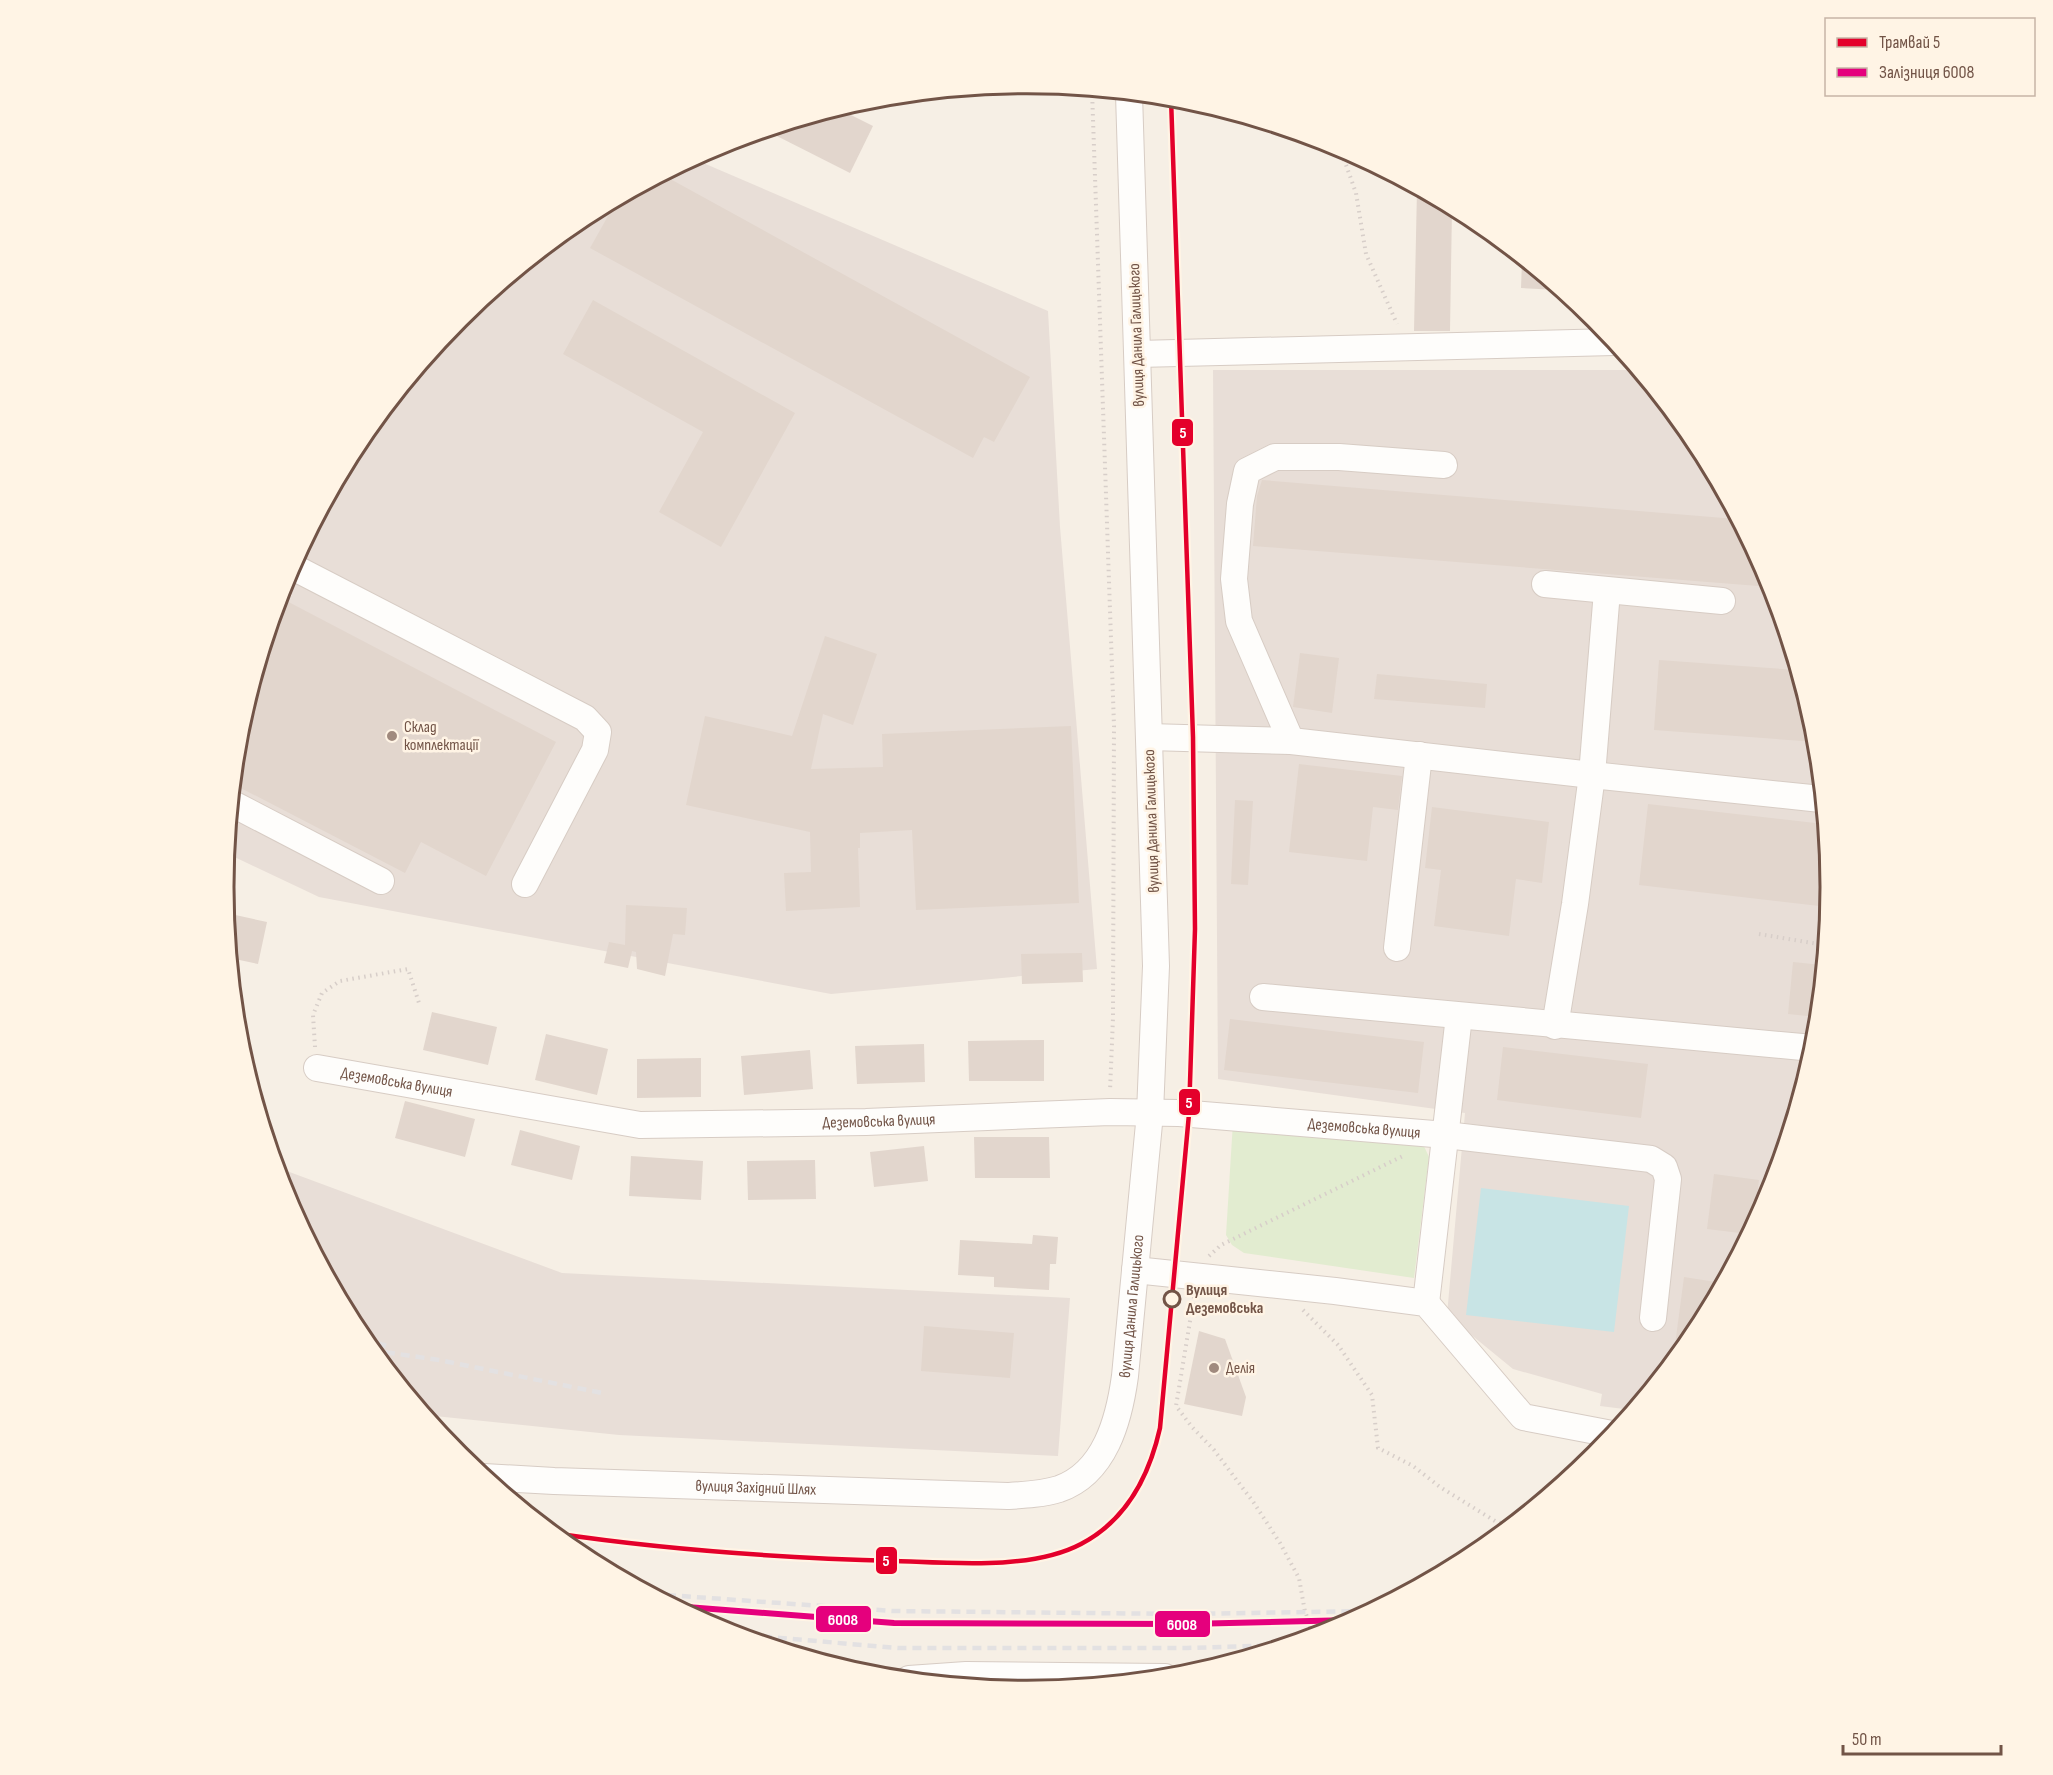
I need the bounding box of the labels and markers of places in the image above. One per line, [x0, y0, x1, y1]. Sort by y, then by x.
place label: Склад комплектації [404, 718, 479, 755]
marker: Склад комплектації [385, 729, 399, 743]
place label: Вулиця Деземовська [1186, 1281, 1263, 1318]
marker: Вулиця Деземовська [1163, 1290, 1181, 1308]
place label: Делія [1226, 1359, 1255, 1378]
marker: Делія [1207, 1361, 1221, 1375]

